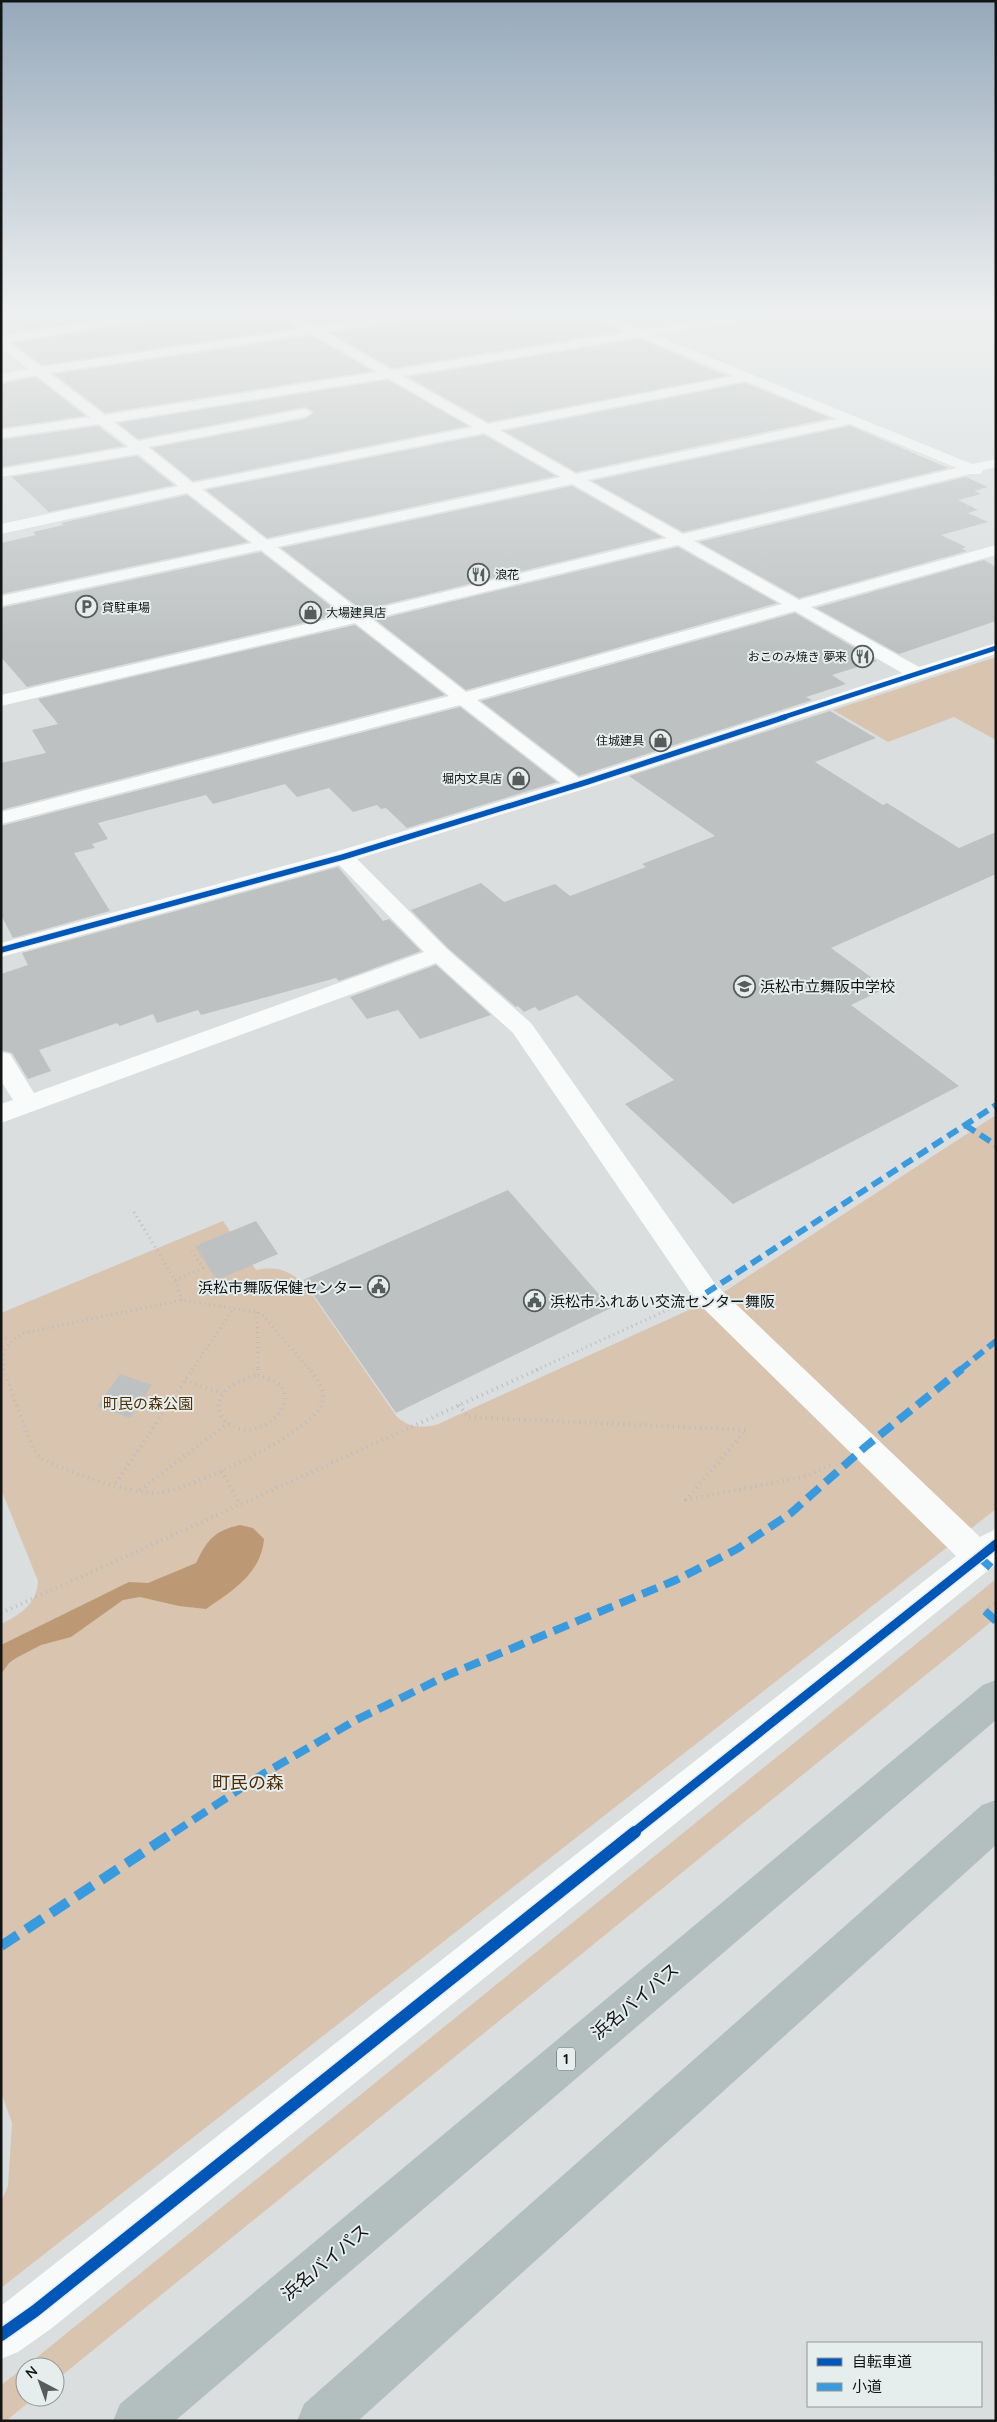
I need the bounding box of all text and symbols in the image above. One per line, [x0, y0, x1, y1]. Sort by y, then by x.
restaurant icon: 浪花 [467, 562, 491, 586]
place label: 浪花 [495, 567, 519, 582]
parking icon: 貸駐車場 [74, 595, 98, 619]
place label: 貸駐車場 [102, 600, 150, 615]
shop icon: 大場建具店 [298, 600, 322, 624]
place label: 大場建具店 [326, 605, 386, 620]
restaurant icon: おこのみ焼き 夢来 [851, 644, 875, 668]
place label: おこのみ焼き 夢来 [748, 649, 847, 664]
shop icon: 住城建具 [648, 728, 672, 752]
place label: 住城建具 [596, 733, 644, 748]
shop icon: 堀内文具店 [506, 766, 530, 790]
place label: 堀内文具店 [442, 771, 502, 786]
school or university icon: 浜松市立舞阪中学校 [732, 974, 756, 998]
place label: 浜松市立舞阪中学校 [760, 977, 895, 996]
public building icon: 浜松市舞阪保健センター [367, 1275, 391, 1299]
place label: 浜松市舞阪保健センター [198, 1278, 363, 1297]
public building icon: 浜松市ふれあい交流センター舞阪 [522, 1289, 546, 1313]
place label: 浜松市ふれあい交流センター舞阪 [550, 1292, 775, 1311]
park label: 町民の森公園 [103, 1394, 193, 1413]
park label: 町民の森 [212, 1771, 284, 1794]
street label: 浜名バイパス [586, 1958, 684, 2044]
road number: 1 [557, 2048, 575, 2070]
street label: 浜名バイパス [276, 2219, 374, 2305]
legend [807, 2342, 982, 2407]
text: 自転車道 [852, 2352, 912, 2371]
north arrow [15, 2357, 65, 2407]
text: N [22, 2362, 41, 2382]
text: 小道 [852, 2377, 882, 2396]

